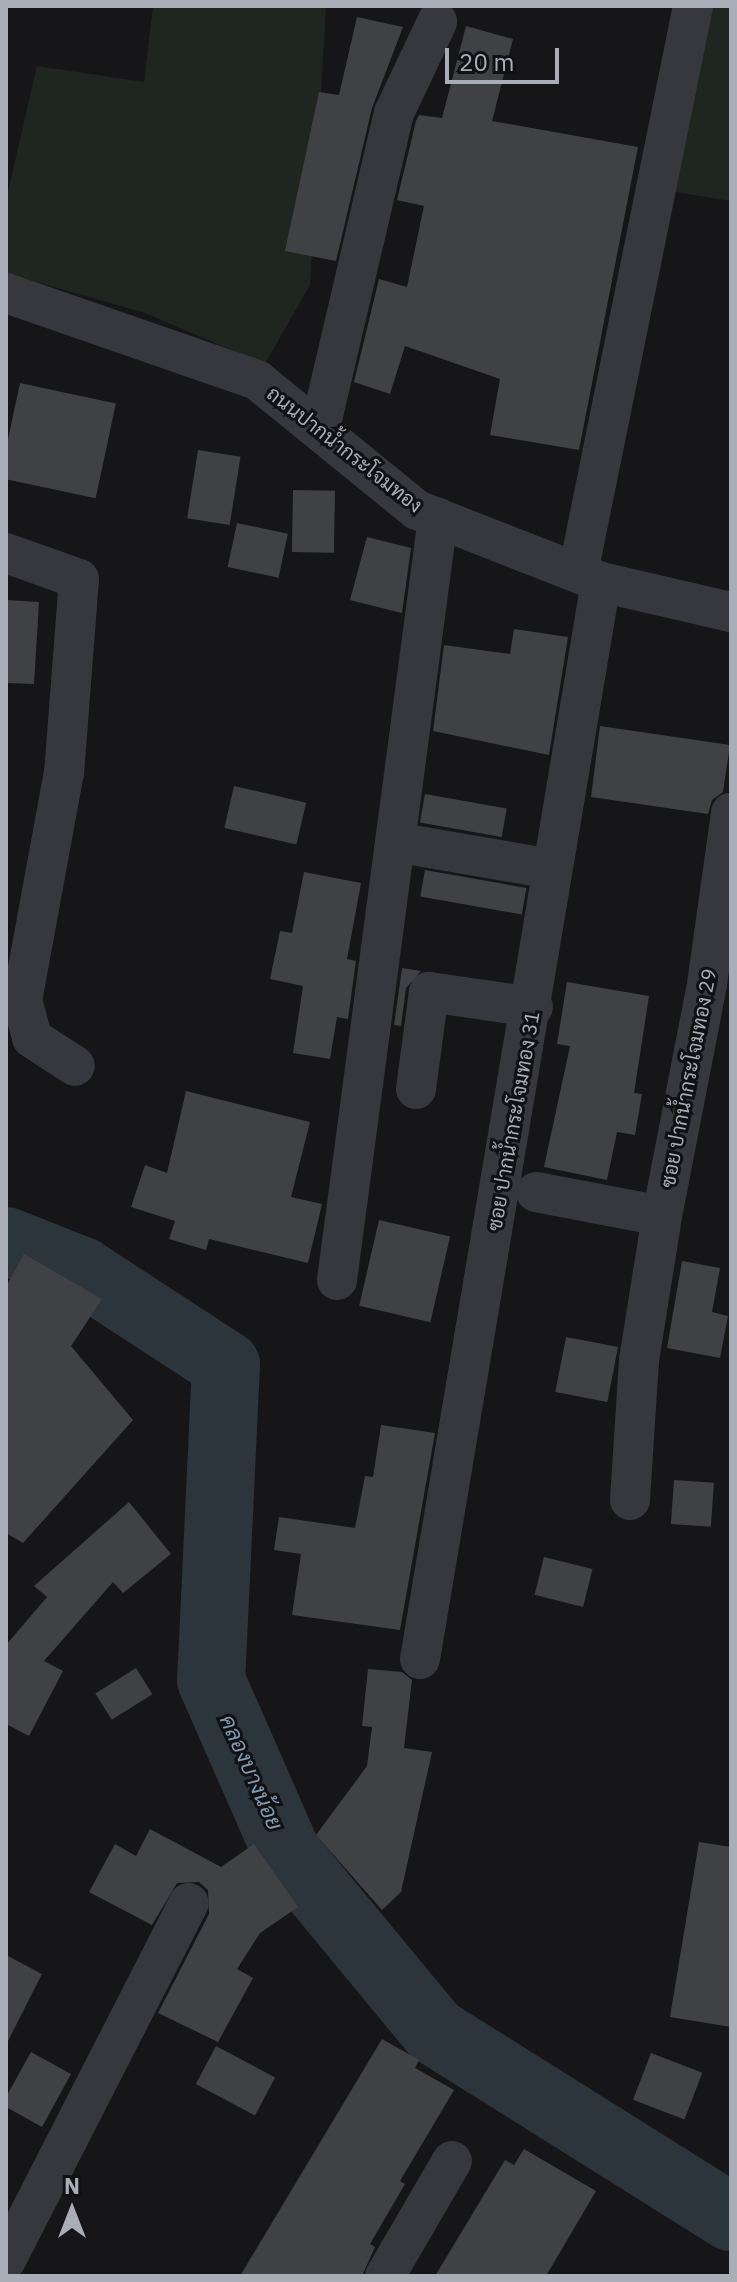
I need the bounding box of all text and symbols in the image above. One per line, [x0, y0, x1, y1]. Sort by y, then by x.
scale bar [449, 32, 563, 82]
text: 20 m [459, 46, 514, 78]
street label: ถนนปากน้ำกระโจมทอง [262, 381, 428, 517]
street label: ซอย ปากน้ำกระโจมทอง 29 [655, 966, 721, 1190]
street label: ซอย ปากน้ำกระโจมทอง 31 [482, 1009, 544, 1233]
water label: คลองบางน้อย [215, 1710, 289, 1834]
north arrow [32, 2170, 112, 2250]
text: N [64, 2171, 80, 2200]

